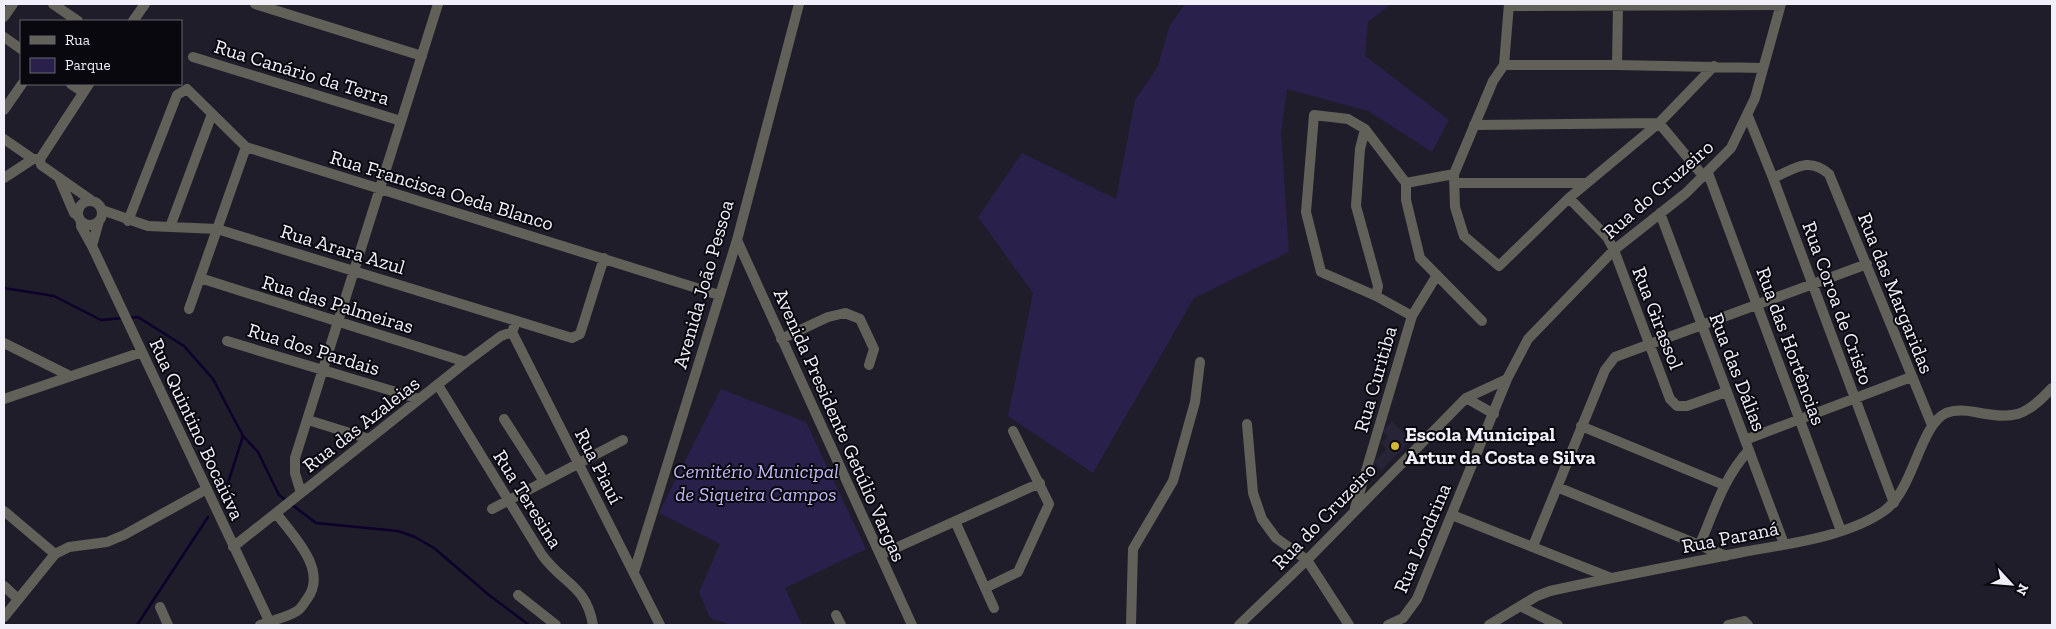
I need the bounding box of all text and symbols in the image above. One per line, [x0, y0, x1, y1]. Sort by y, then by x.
legend [20, 20, 182, 85]
text: Rua [65, 31, 90, 49]
street label: Rua Canário da Terra [211, 34, 393, 110]
text: Parque [65, 56, 111, 74]
street label: Rua do Cruzeiro [1598, 134, 1718, 244]
street label: Rua Francisca Oeda Blanco [327, 145, 557, 235]
street label: Avenida João Pessoa [667, 197, 739, 371]
street label: Rua das Margaridas [1853, 209, 1939, 377]
street label: Rua Coroa de Cristo [1797, 218, 1879, 388]
street label: Rua Arara Azul [278, 219, 408, 279]
street label: Rua Girassol [1627, 263, 1689, 373]
street label: Rua das Hortências [1751, 264, 1831, 428]
street label: Rua das Palmeiras [259, 270, 417, 338]
street label: Avenida Presidente Getúlio Vargas [769, 285, 911, 565]
street label: Rua das Dálias [1704, 309, 1772, 435]
street label: Rua dos Pardais [245, 318, 383, 380]
street label: Rua Curitiba [1348, 323, 1402, 435]
street label: Rua Quintino Bocaiúva [144, 334, 250, 524]
street label: Rua das Azaleias [298, 371, 424, 477]
place label: Escola Municipal Artur da Costa e Silva [1405, 422, 1596, 469]
street label: Rua Piauí [570, 424, 628, 508]
marker: Escola Municipal Artur da Costa e Silva [1389, 440, 1401, 452]
street label: Rua Teresina [488, 445, 568, 553]
street label: Rua do Cruzeiro [1267, 458, 1381, 574]
park label: Cemitério Municipal de Siqueira Campos [673, 459, 839, 506]
street label: Rua Londrina [1388, 479, 1456, 596]
street label: Rua Paraná [1680, 516, 1781, 558]
north arrow [1986, 559, 2036, 609]
text: N [2012, 581, 2032, 598]

